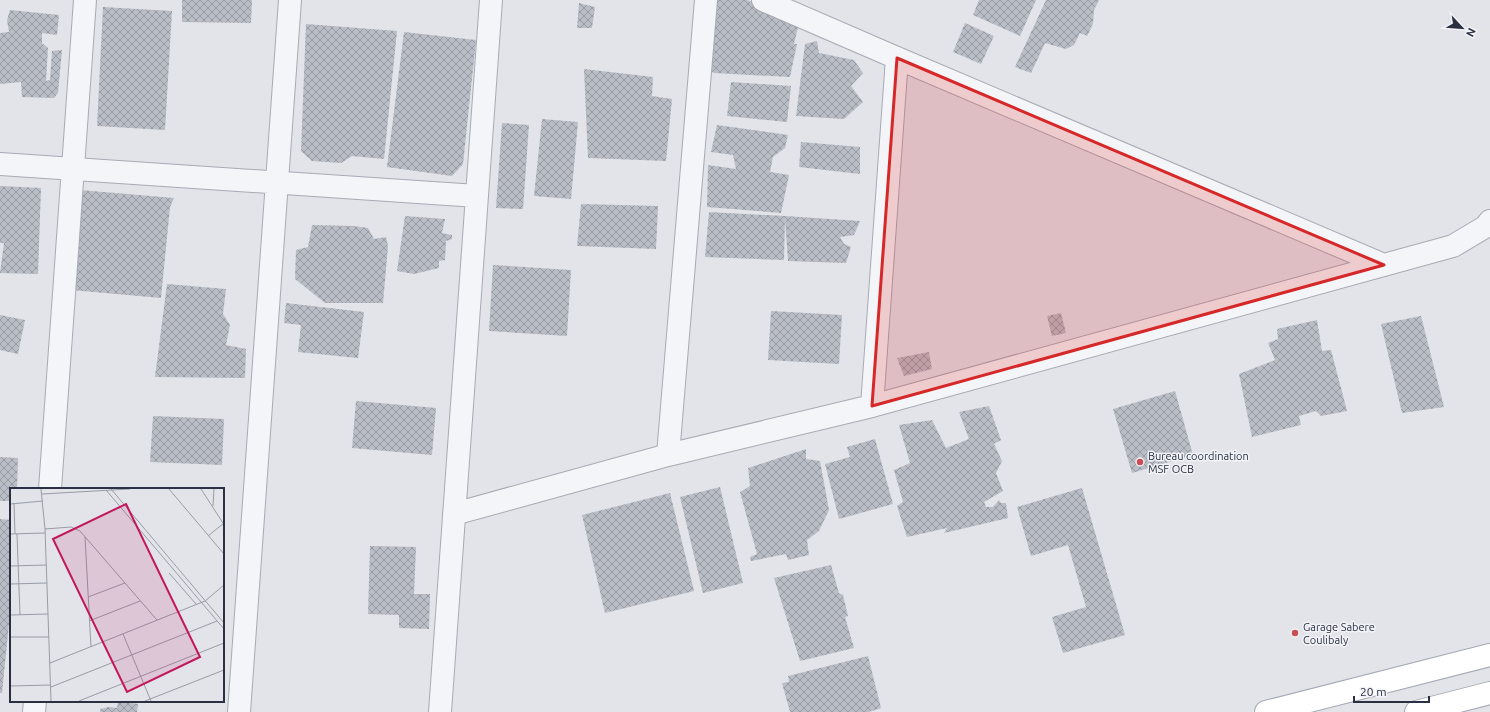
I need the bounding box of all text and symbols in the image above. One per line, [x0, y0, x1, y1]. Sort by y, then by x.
north arrow [1442, 8, 1482, 48]
text: N [1464, 26, 1478, 39]
place label: Bureau coordination MSF OCB [1148, 450, 1249, 475]
marker: Bureau coordination MSF OCB [1135, 457, 1145, 467]
inset map [10, 488, 224, 702]
place label: Garage Sabere Coulibaly [1303, 621, 1375, 646]
marker: Garage Sabere Coulibaly [1290, 628, 1300, 638]
scale bar [1354, 678, 1429, 704]
text: 20 m [1360, 685, 1387, 698]

